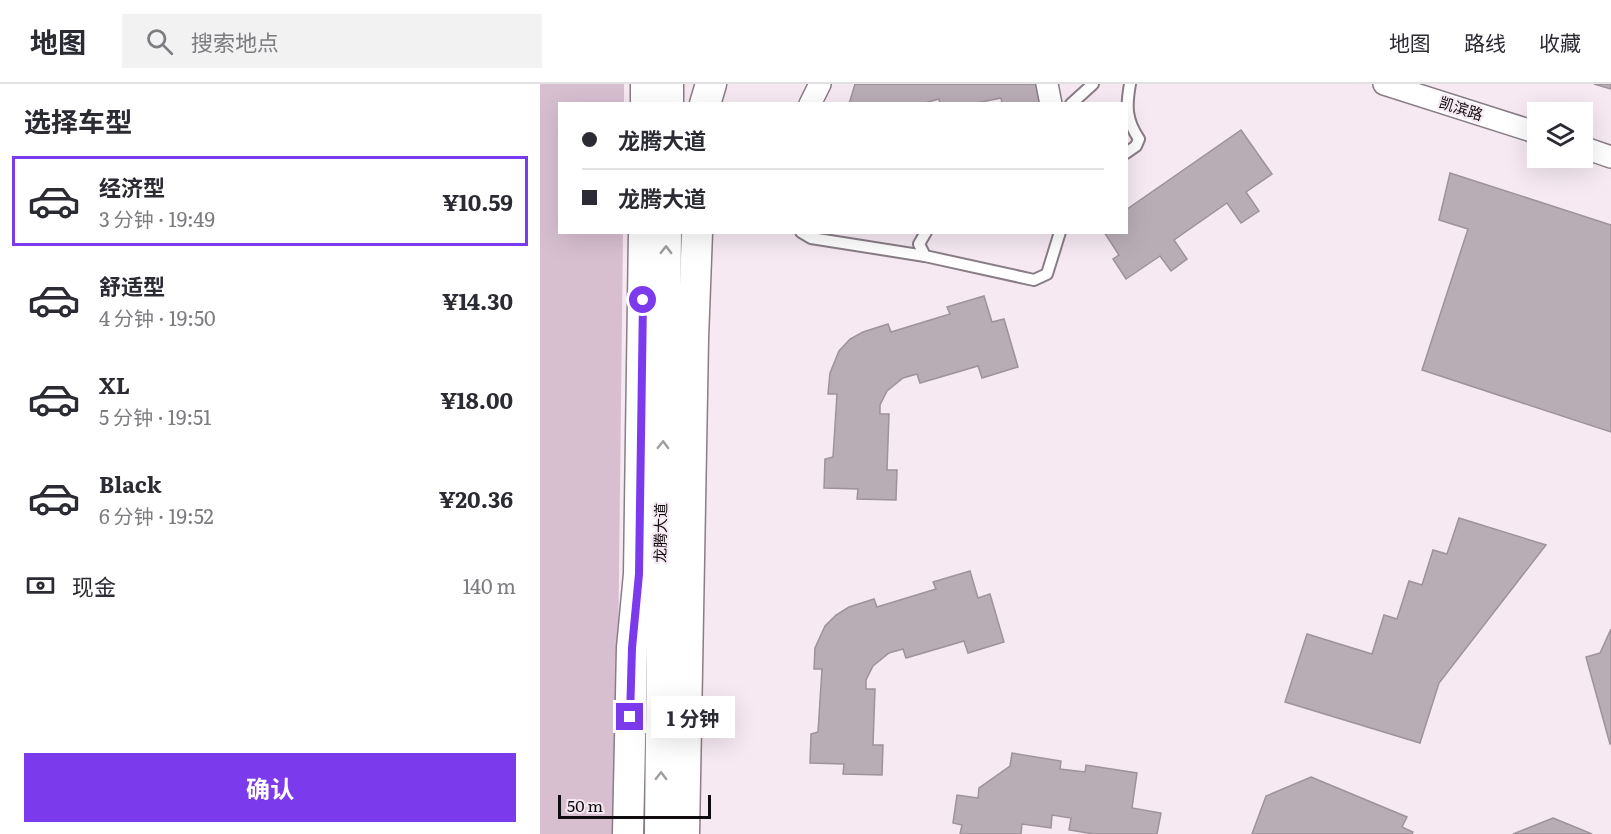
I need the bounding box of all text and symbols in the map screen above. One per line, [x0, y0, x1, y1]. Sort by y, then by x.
search box [122, 14, 542, 68]
text: 地图 [30, 20, 86, 62]
icon: search [143, 25, 176, 58]
text: 搜索地点 [191, 25, 279, 58]
text: 地图 [1389, 26, 1431, 57]
text: 路线 [1464, 26, 1506, 57]
text: 收藏 [1539, 26, 1581, 57]
street label: 凯滨路 [1437, 90, 1486, 125]
text: 选择车型 [24, 100, 132, 140]
map controls [1527, 102, 1593, 168]
button: layers [1527, 102, 1593, 168]
text: 龙腾大道 [618, 123, 706, 156]
text: 经济型 [99, 170, 165, 203]
icon: car [27, 174, 81, 228]
text: 龙腾大道 [618, 181, 706, 214]
text: ¥10.59 [442, 185, 513, 218]
text: 3 分钟 · 19:49 [99, 203, 215, 233]
one-way arrow [659, 245, 672, 254]
text: 舒适型 [99, 269, 165, 302]
icon: car [27, 273, 81, 327]
text: ¥14.30 [442, 284, 513, 317]
route start [629, 286, 656, 313]
text: 4 分钟 · 19:50 [99, 302, 216, 332]
text: XL [99, 368, 130, 401]
icon: car [27, 372, 81, 426]
text: ¥18.00 [440, 383, 513, 416]
text: 5 分钟 · 19:51 [99, 401, 211, 431]
one-way arrow [656, 440, 669, 449]
text: Black [99, 467, 161, 500]
icon: car [27, 471, 81, 525]
text: ¥20.36 [439, 482, 513, 515]
text: 6 分钟 · 19:52 [99, 500, 214, 530]
street label: 龙腾大道 [647, 503, 672, 563]
icon: cash [24, 569, 57, 602]
text: 现金 [72, 569, 116, 602]
text: 140 m [463, 570, 516, 600]
callout: 1 分钟 [651, 696, 735, 738]
text: 1 分钟 [667, 702, 719, 732]
route end [616, 703, 643, 730]
button: 确认 [24, 753, 516, 822]
one-way arrow [655, 771, 667, 780]
scale bar [558, 792, 711, 820]
text: 50 m [567, 793, 603, 817]

